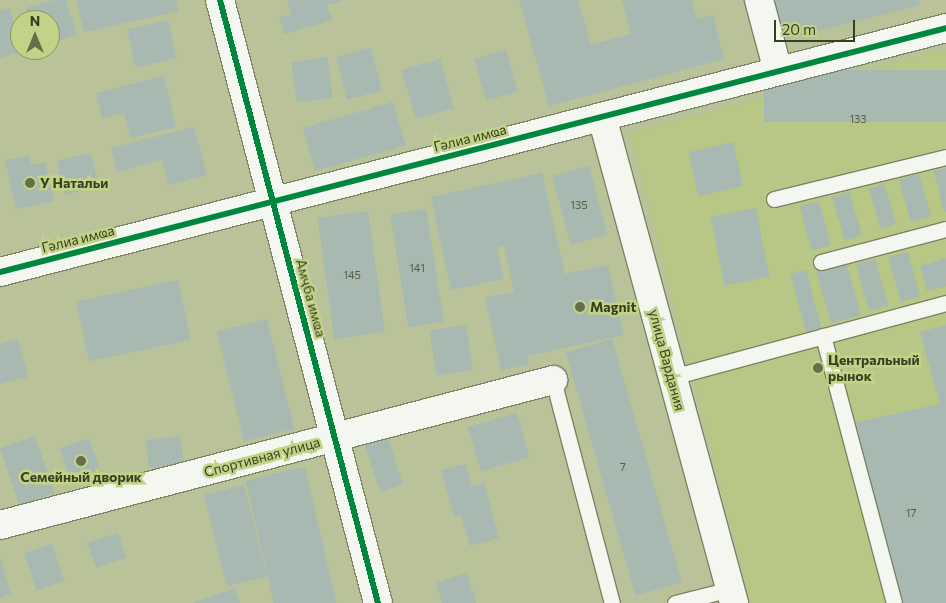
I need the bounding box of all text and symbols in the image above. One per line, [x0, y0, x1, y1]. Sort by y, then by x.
north arrow [10, 10, 60, 60]
scale bar [776, 10, 857, 42]
text: N [30, 12, 40, 29]
text: 20 m [782, 20, 816, 38]
house number: 133 [849, 112, 867, 126]
street label: Гәлиа имҩа [432, 121, 508, 155]
place label: У Натальи [40, 175, 108, 191]
marker: У Натальи [24, 177, 36, 189]
house number: 135 [570, 198, 588, 212]
street label: Гәлиа имҩа [40, 222, 116, 256]
street label: Амҷба имҩа [293, 257, 329, 339]
house number: 141 [409, 261, 425, 275]
house number: 145 [343, 268, 361, 282]
place label: Magnit [590, 299, 636, 315]
marker: Magnit [574, 301, 586, 313]
street label: улица Вардания [645, 307, 689, 413]
place label: Центральный рынок [828, 352, 920, 384]
marker: Центральный рынок [812, 362, 824, 374]
street label: Спортивная улица [202, 433, 322, 481]
marker: Семейный дворик [75, 455, 87, 467]
house number: 7 [620, 460, 626, 474]
place label: Семейный дворик [20, 469, 142, 485]
house number: 17 [906, 506, 916, 520]

